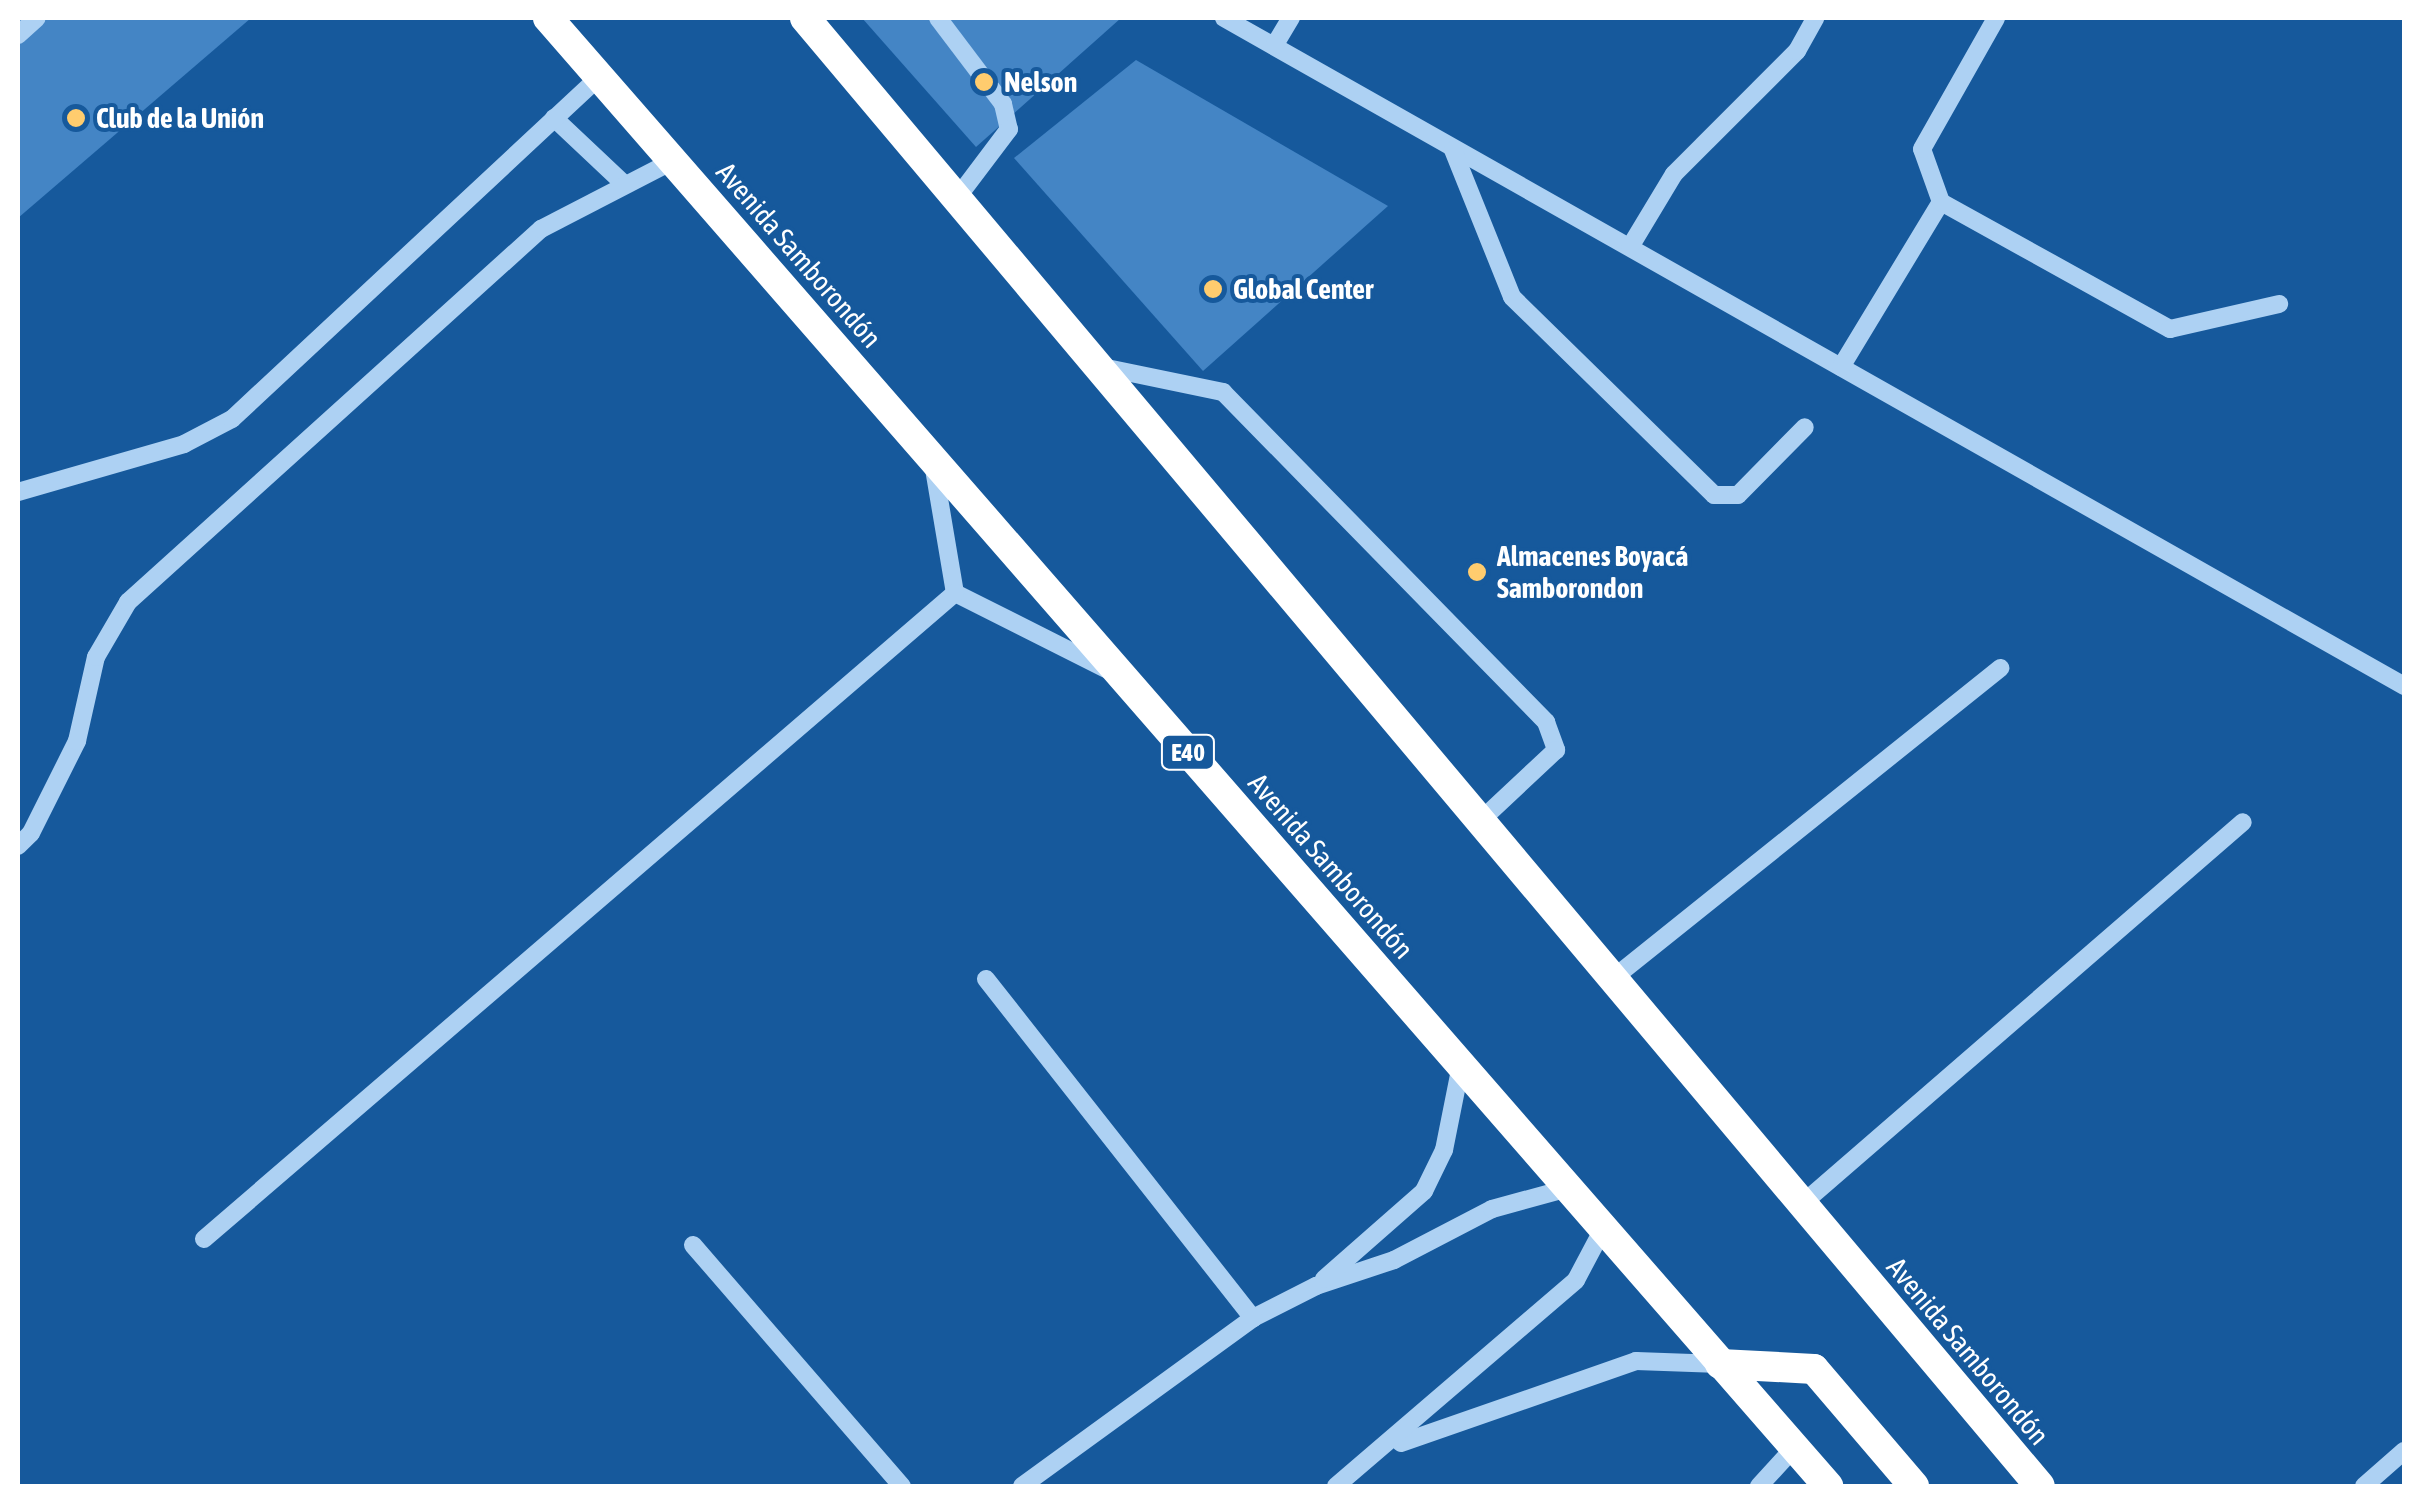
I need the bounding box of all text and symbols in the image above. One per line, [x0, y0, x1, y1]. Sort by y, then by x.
place label: Nelson [1004, 65, 1077, 99]
marker: Nelson [973, 71, 995, 93]
place label: Club de la Unión [96, 101, 264, 135]
marker: Club de la Unión [65, 107, 87, 129]
street label: Avenida Samborondón [709, 156, 889, 354]
place label: Global Center [1233, 272, 1373, 306]
marker: Global Center [1202, 278, 1224, 300]
place label: Almacenes Boyacá Samborondon [1497, 539, 1688, 605]
marker: Almacenes Boyacá Samborondon [1466, 561, 1488, 583]
road number: E40 [1160, 732, 1216, 772]
street label: Avenida Samborondón [1241, 767, 1421, 965]
street label: Avenida Samborondón [1880, 1250, 2056, 1452]

